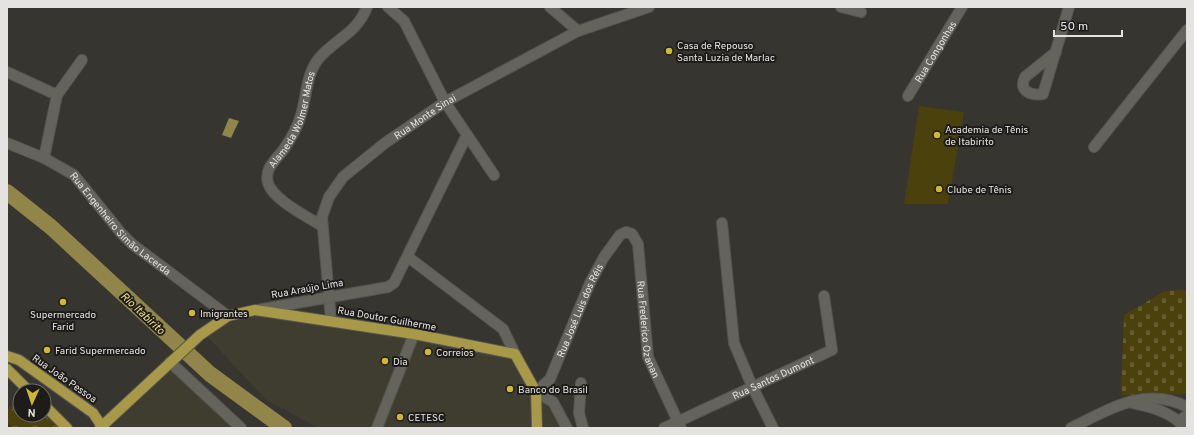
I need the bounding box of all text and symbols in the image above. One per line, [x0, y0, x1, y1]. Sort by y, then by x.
scale bar [1054, 12, 1122, 38]
street label: Rua Congonhas [913, 19, 960, 86]
text: 50 m [1060, 19, 1088, 35]
place label: Casa de Repouso Santa Luzia de Marlac [677, 40, 775, 65]
marker: Casa de Repouso Santa Luzia de Marlac [664, 46, 674, 56]
street label: Alameda Wolmer Matos [266, 69, 319, 171]
street label: Rua Monte Sinai [392, 92, 459, 143]
place label: Academia de Tênis de Itabirito [945, 124, 1028, 149]
marker: Academia de Tênis de Itabirito [932, 130, 942, 140]
street label: Rua Engenheiro Simão Lacerda [66, 170, 173, 279]
marker: Clube de Tênis [934, 184, 944, 194]
place label: Clube de Tênis [947, 184, 1012, 197]
street label: Rua José Luis dos Réis [555, 262, 607, 360]
street label: Rua Araújo Lima [270, 277, 344, 302]
street label: Rua Frederico Ozanan [633, 280, 662, 380]
water label: Rio Itabirito [117, 290, 168, 338]
marker: Supermercado Farid [58, 297, 68, 307]
street label: Rua Doutor Guilherme [336, 304, 437, 335]
marker: Imigrantes [187, 308, 197, 318]
place label: Imigrantes [200, 308, 248, 321]
place label: Supermercado Farid [30, 309, 96, 334]
marker: Farid Supermercado [42, 345, 52, 355]
place label: Farid Supermercado [55, 345, 146, 358]
marker: Correios [423, 347, 433, 357]
place label: Correios [436, 347, 474, 360]
street label: Rua João Pessoa [29, 352, 99, 406]
street label: Rua Santos Dumont [730, 354, 817, 403]
marker: Dia [380, 356, 390, 366]
place label: Dia [393, 356, 408, 369]
north arrow [12, 383, 52, 423]
marker: Banco do Brasil [505, 384, 515, 394]
place label: Banco do Brasil [518, 384, 588, 397]
text: N [27, 405, 36, 419]
marker: CETESC [395, 412, 405, 422]
place label: CETESC [408, 412, 445, 425]

